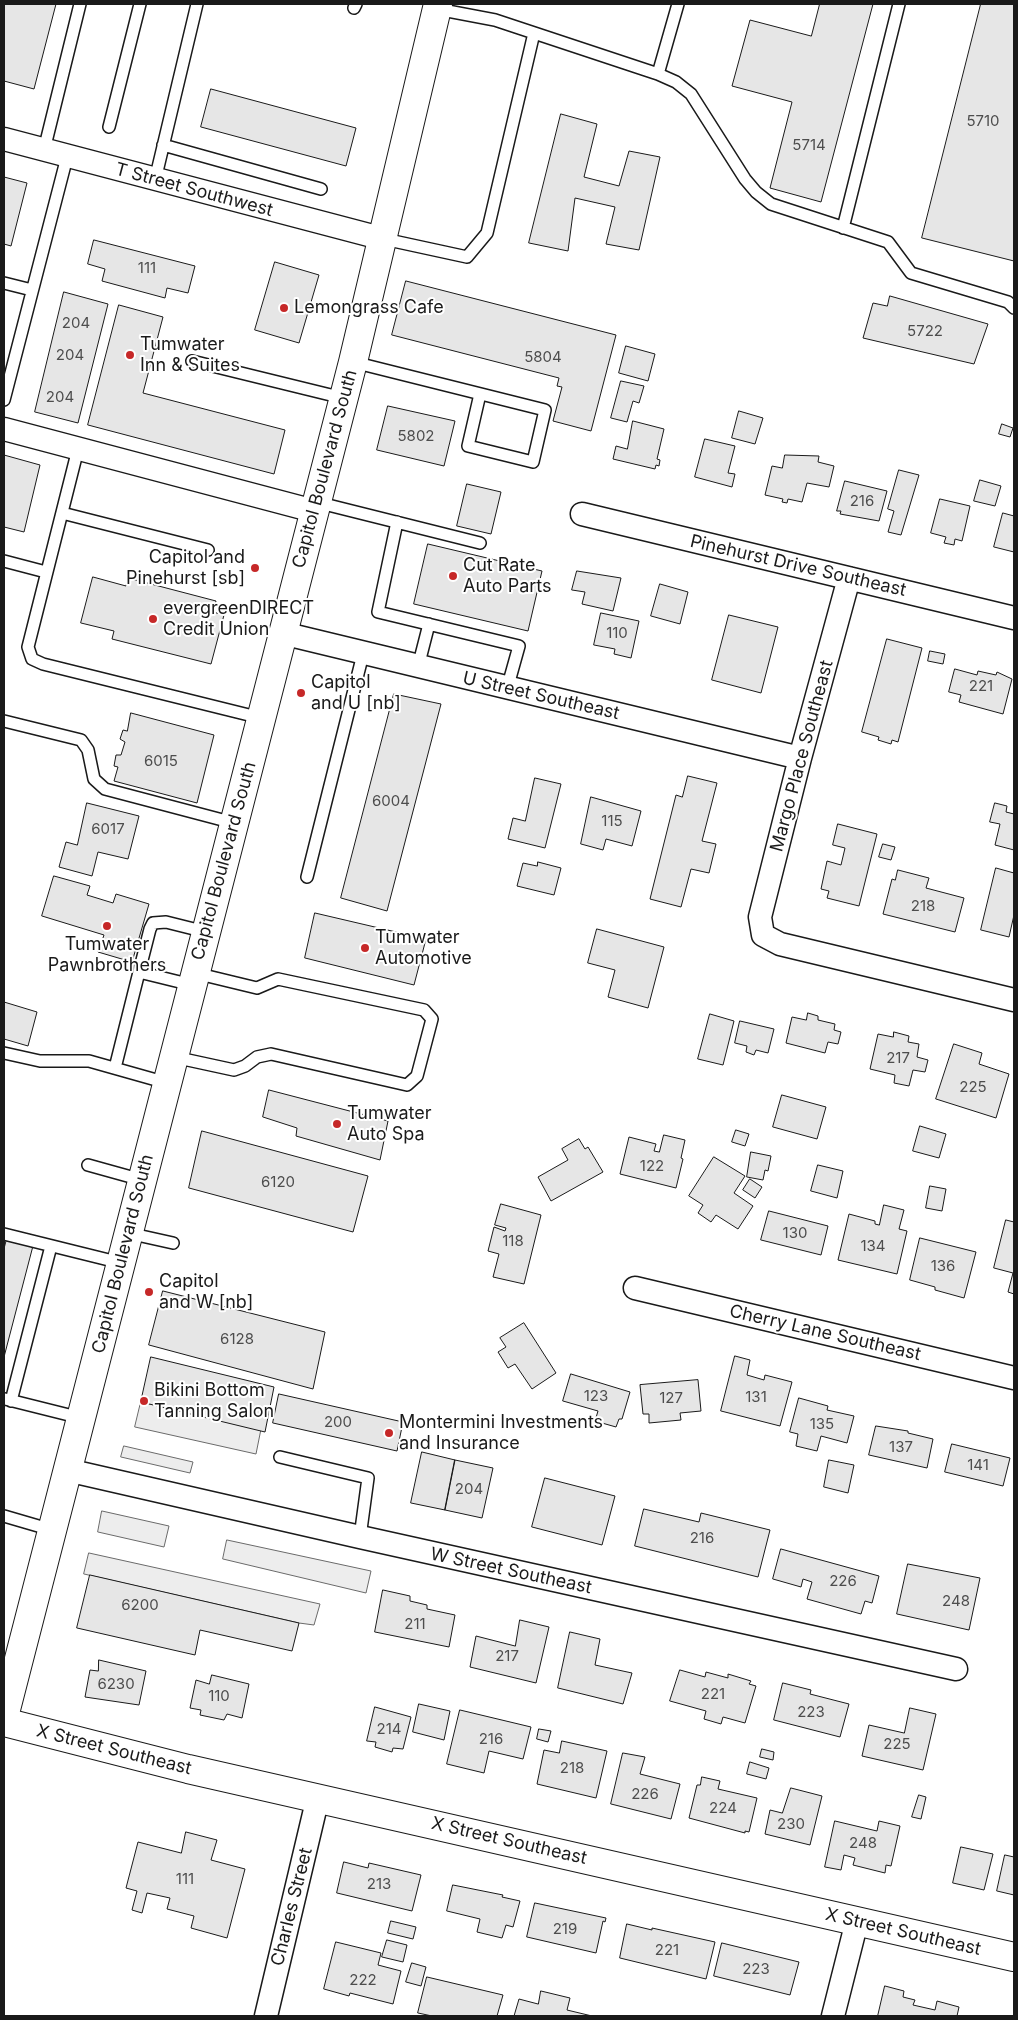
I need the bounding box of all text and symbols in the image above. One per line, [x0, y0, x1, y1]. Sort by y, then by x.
house number: 5710 [966, 112, 1000, 130]
house number: 5714 [792, 136, 826, 154]
street label: T Street Southwest [113, 159, 275, 221]
house number: 111 [138, 259, 156, 277]
place label: Lemongrass Cafe [294, 297, 444, 319]
marker: Lemongrass Cafe [278, 302, 290, 314]
house number: 204 [62, 314, 90, 332]
house number: 5722 [907, 322, 943, 340]
place label: Tumwater Inn & Suites [140, 334, 240, 376]
house number: 204 [56, 346, 84, 364]
house number: 5804 [524, 348, 562, 366]
marker: Tumwater Inn & Suites [124, 349, 136, 361]
street label: Capitol Boulevard South [288, 367, 362, 571]
house number: 204 [46, 388, 74, 406]
house number: 5802 [397, 427, 435, 445]
house number: 216 [850, 492, 874, 510]
street label: Pinehurst Drive Southeast [688, 531, 908, 601]
place label: Capitol and Pinehurst [sb] [126, 547, 245, 590]
place label: Cut Rate Auto Parts [463, 555, 552, 598]
marker: Capitol and Pinehurst [sb] [249, 562, 261, 574]
marker: Cut Rate Auto Parts [447, 570, 459, 582]
place label: evergreenDIRECT Credit Union [163, 598, 314, 640]
marker: evergreenDIRECT Credit Union [147, 613, 159, 625]
house number: 110 [606, 624, 628, 642]
street label: Margo Place Southeast [766, 658, 838, 854]
street label: U Street Southeast [461, 667, 621, 725]
place label: Capitol and U [nb] [311, 672, 401, 714]
house number: 221 [969, 677, 993, 695]
marker: Capitol and U [nb] [295, 687, 307, 699]
house number: 6015 [144, 752, 178, 770]
street label: Capitol Boulevard South [187, 759, 261, 963]
house number: 6004 [372, 792, 410, 810]
house number: 115 [601, 812, 623, 830]
house number: 6017 [91, 820, 125, 838]
house number: 218 [911, 897, 935, 915]
marker: Tumwater Pawnbrothers [101, 920, 113, 932]
place label: Tumwater Automotive [375, 927, 472, 970]
place label: Tumwater Pawnbrothers [48, 934, 166, 976]
marker: Tumwater Automotive [359, 942, 371, 954]
house number: 217 [886, 1049, 910, 1067]
house number: 225 [959, 1078, 987, 1096]
place label: Tumwater Auto Spa [347, 1103, 432, 1146]
marker: Tumwater Auto Spa [331, 1118, 343, 1130]
street label: Capitol Boulevard South [88, 1152, 158, 1356]
house number: 122 [640, 1157, 664, 1175]
house number: 6120 [261, 1173, 295, 1191]
house number: 130 [783, 1224, 807, 1242]
house number: 118 [502, 1232, 524, 1250]
house number: 134 [860, 1237, 886, 1255]
house number: 136 [931, 1257, 955, 1275]
place label: Capitol and W [nb] [159, 1271, 253, 1314]
marker: Capitol and W [nb] [143, 1286, 155, 1298]
street label: Cherry Lane Southeast [727, 1300, 923, 1366]
house number: 6128 [220, 1330, 254, 1348]
place label: Bikini Bottom Tanning Salon [154, 1380, 274, 1422]
house number: 123 [584, 1387, 608, 1405]
house number: 131 [745, 1388, 767, 1406]
house number: 127 [659, 1389, 683, 1407]
marker: Bikini Bottom Tanning Salon [138, 1395, 150, 1407]
place label: Montermini Investments and Insurance [399, 1412, 603, 1455]
house number: 200 [324, 1413, 352, 1431]
house number: 135 [810, 1415, 834, 1433]
marker: Montermini Investments and Insurance [383, 1427, 395, 1439]
house number: 137 [889, 1438, 913, 1456]
house number: 141 [967, 1456, 989, 1474]
house number: 204 [455, 1480, 483, 1498]
house number: 216 [690, 1529, 714, 1547]
street label: W Street Southeast [428, 1543, 594, 1599]
house number: 226 [829, 1572, 857, 1590]
house number: 248 [942, 1592, 970, 1610]
house number: 6200 [121, 1596, 159, 1614]
house number: 211 [404, 1615, 426, 1633]
house number: 217 [495, 1647, 519, 1665]
house number: 6230 [97, 1675, 135, 1693]
house number: 221 [701, 1685, 725, 1703]
house number: 110 [208, 1687, 230, 1705]
house number: 223 [797, 1703, 825, 1721]
street label: X Street Southeast [34, 1720, 194, 1780]
house number: 214 [377, 1720, 401, 1738]
house number: 216 [479, 1730, 503, 1748]
house number: 225 [883, 1735, 911, 1753]
house number: 218 [560, 1759, 584, 1777]
house number: 226 [631, 1785, 659, 1803]
house number: 224 [709, 1799, 737, 1817]
street label: X Street Southeast [429, 1813, 589, 1869]
house number: 230 [777, 1815, 805, 1833]
house number: 248 [849, 1834, 877, 1852]
street label: Charles Street [267, 1846, 317, 1968]
house number: 111 [176, 1870, 194, 1888]
house number: 213 [367, 1875, 391, 1893]
street label: X Street Southeast [823, 1904, 983, 1960]
house number: 219 [553, 1920, 577, 1938]
house number: 221 [655, 1941, 679, 1959]
house number: 223 [742, 1960, 770, 1978]
house number: 222 [349, 1971, 377, 1989]

